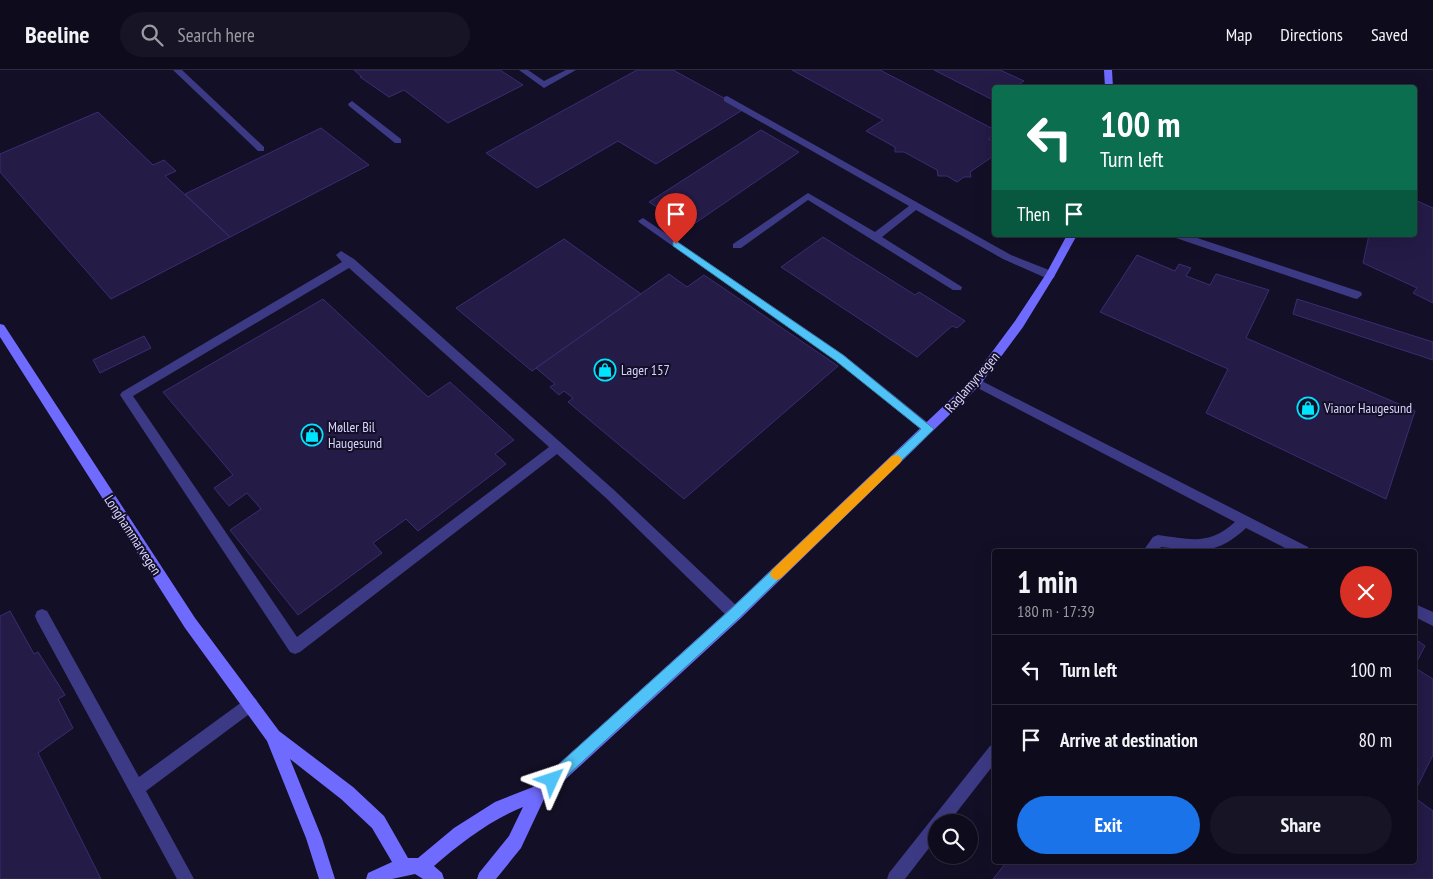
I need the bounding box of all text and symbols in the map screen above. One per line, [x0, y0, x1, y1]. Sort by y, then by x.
search box [120, 12, 470, 57]
text: Beeline [25, 19, 90, 50]
icon: search [138, 21, 166, 49]
text: Search here [178, 23, 255, 47]
text: Map [1226, 23, 1252, 46]
text: Directions [1280, 23, 1343, 46]
text: Saved [1371, 23, 1408, 46]
text: 100 m [1100, 101, 1181, 147]
icon: left [1017, 105, 1082, 170]
text: Turn left [1100, 145, 1164, 173]
pin [655, 193, 697, 244]
icon: arrive [662, 200, 690, 228]
icon: arrive [1060, 200, 1088, 228]
text: Then [1017, 202, 1050, 226]
street label: Raglamyrvegen [941, 348, 1003, 416]
shop icon: Lager 157 [593, 358, 617, 382]
place label: Lager 157 [621, 361, 670, 379]
shop icon: Vianor Haugesund [1296, 396, 1320, 420]
place label: Vianor Haugesund [1323, 399, 1412, 417]
place label: Møller Bil Haugesund [328, 418, 382, 452]
shop icon: Møller Bil Haugesund [300, 423, 324, 447]
street label: Longhammarvegen [100, 492, 166, 578]
text: 1 min [1017, 562, 1078, 601]
button: close [1340, 566, 1392, 618]
text: 180 m · 17:39 [1017, 601, 1095, 621]
icon: left [1017, 656, 1045, 684]
text: Turn left [1060, 658, 1117, 682]
text: 100 m [1350, 658, 1392, 682]
icon: arrive [1017, 726, 1045, 754]
text: Arrive at destination [1060, 728, 1198, 752]
text: 80 m [1359, 728, 1392, 752]
position arrow [525, 753, 577, 805]
button: Exit [1017, 796, 1200, 854]
button: Share [1210, 796, 1392, 854]
map controls [928, 814, 978, 864]
button: search [928, 814, 978, 864]

